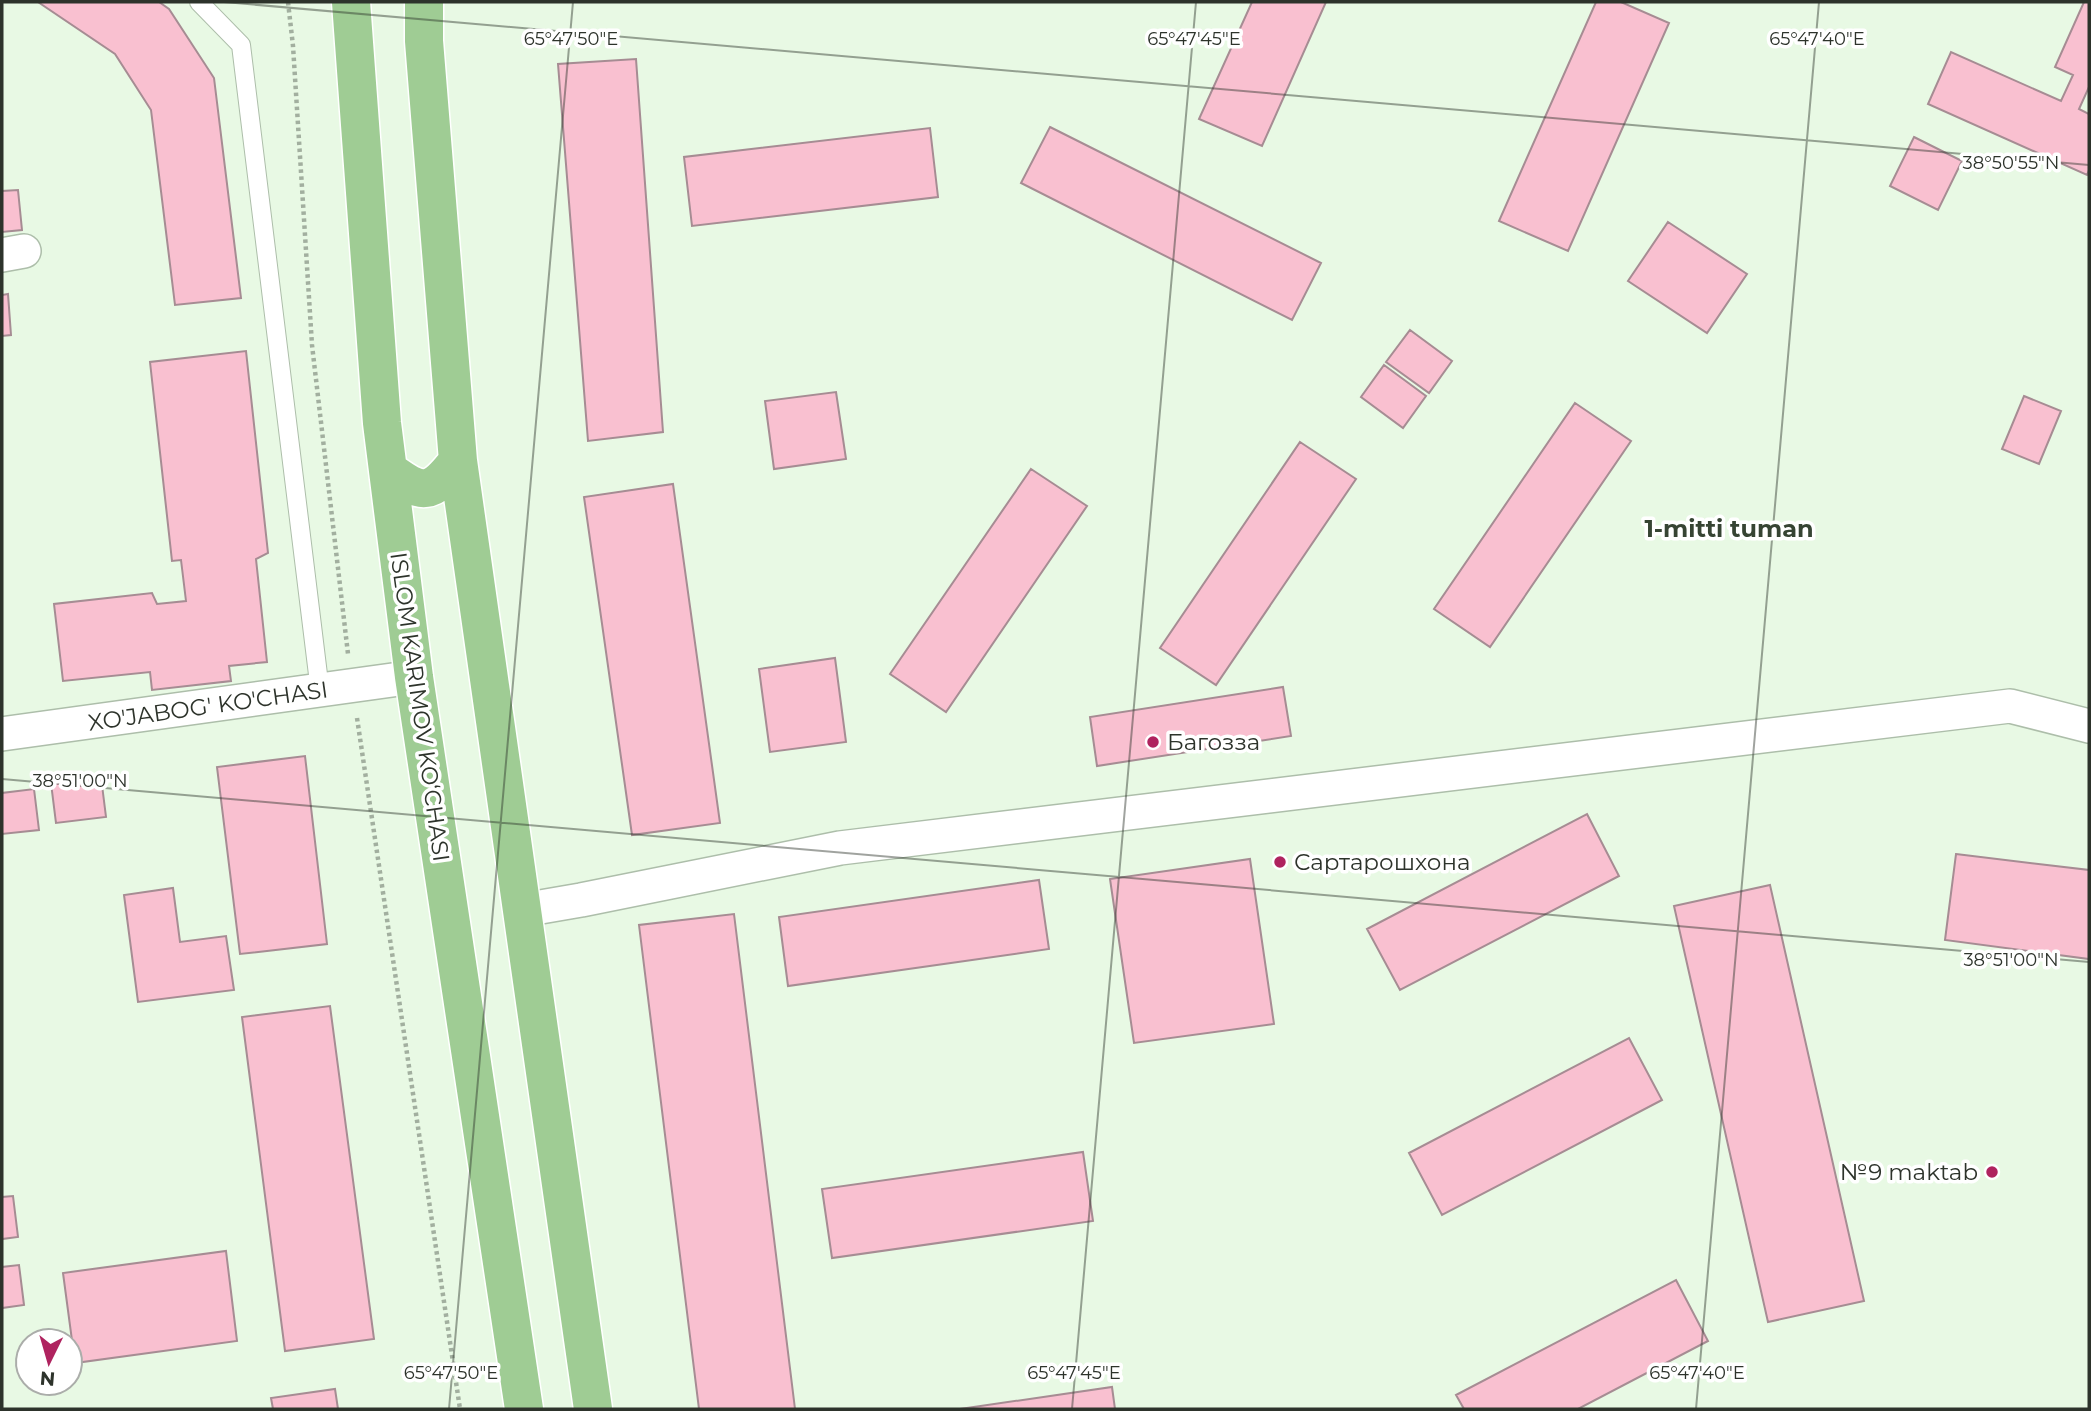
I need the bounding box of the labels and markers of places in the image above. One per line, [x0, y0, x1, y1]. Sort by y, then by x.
place label: Багозза [1167, 728, 1260, 756]
marker: Багозза [1145, 734, 1161, 750]
place label: Сартарошхона [1294, 848, 1470, 876]
marker: Сартарошхона [1272, 854, 1288, 870]
place label: №9 maktab [1840, 1158, 1978, 1186]
marker: №9 maktab [1984, 1164, 2000, 1180]

